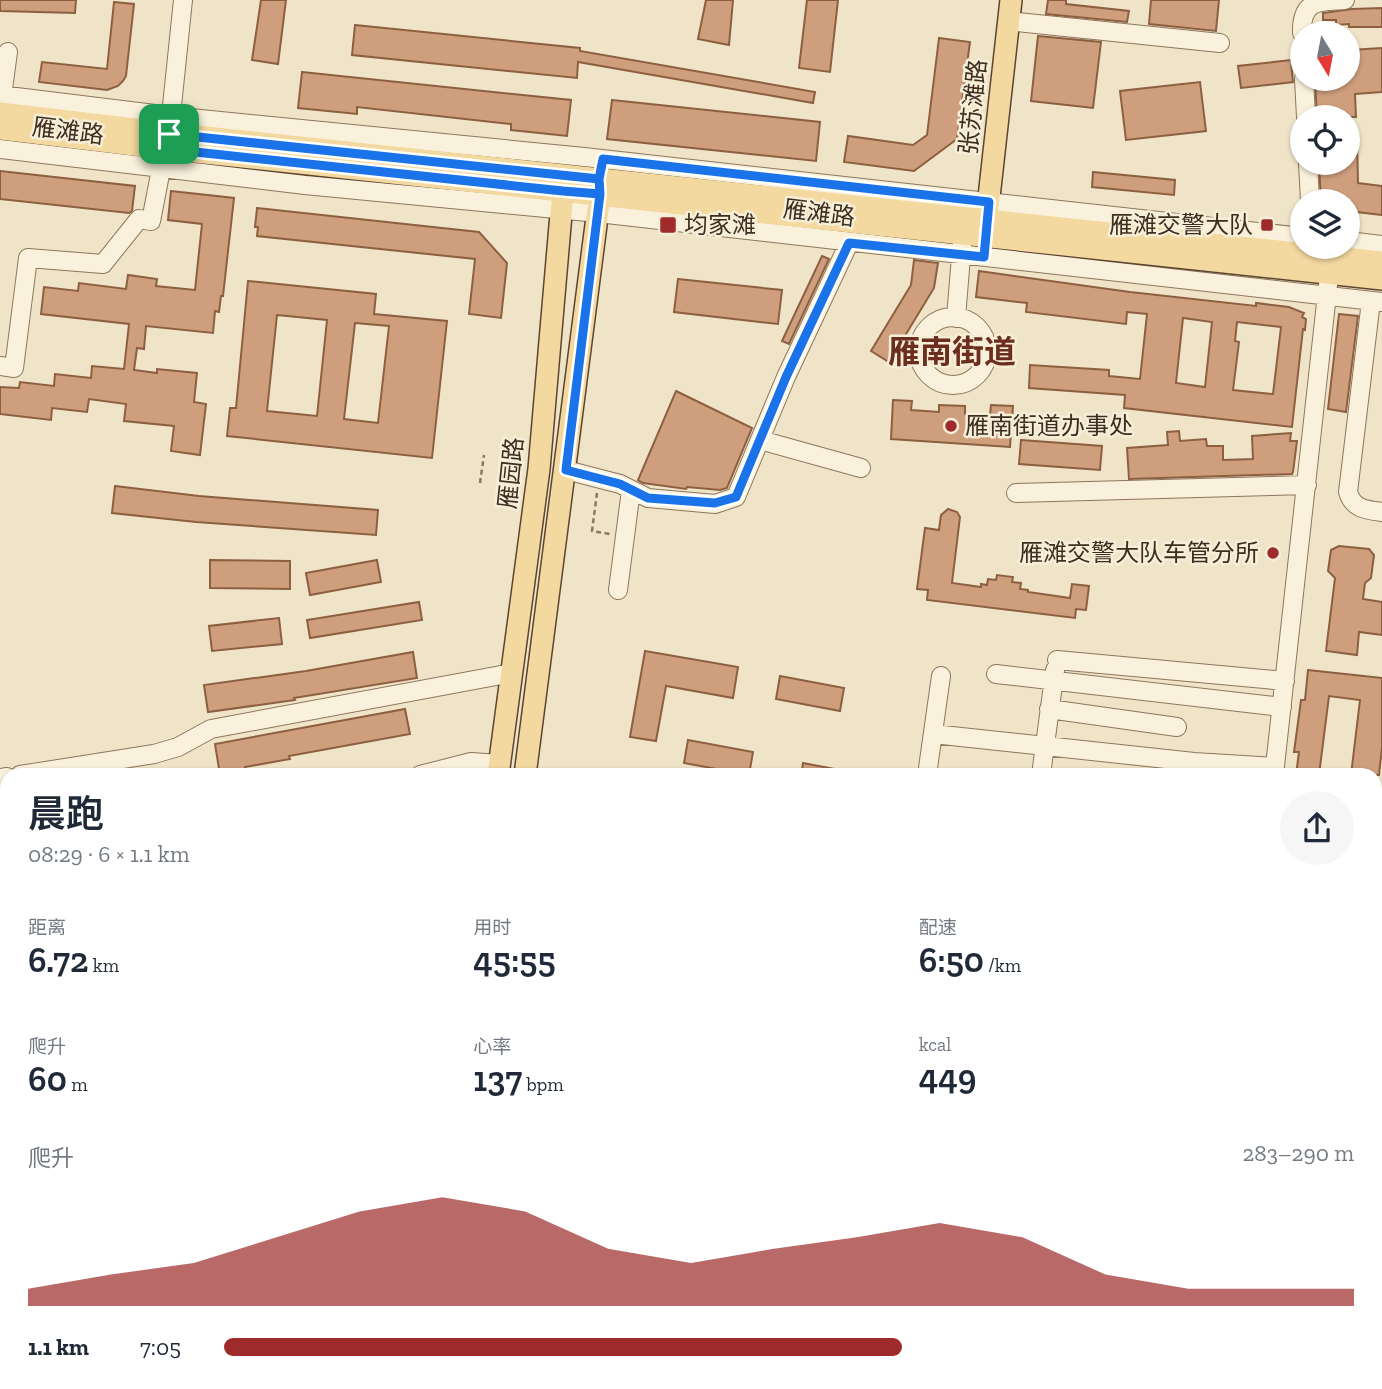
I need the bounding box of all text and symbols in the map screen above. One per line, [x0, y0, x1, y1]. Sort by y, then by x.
north arrow [1290, 21, 1360, 91]
map controls [1290, 21, 1360, 259]
street label: 张苏滩路 [953, 58, 992, 156]
pin [139, 104, 199, 164]
button: locate [1290, 105, 1360, 175]
street label: 雁滩路 [31, 112, 106, 149]
icon: arrive [150, 115, 188, 153]
button: layers [1290, 189, 1360, 259]
street label: 雁滩路 [782, 194, 857, 231]
place label: 均家滩 [684, 210, 756, 239]
place label: 雁滩交警大队 [1109, 210, 1253, 239]
marker: 均家滩 [658, 215, 678, 235]
marker: 雁滩交警大队 [1259, 217, 1275, 233]
district label: 雁南街道 [888, 333, 1016, 371]
place label: 雁南街道办事处 [965, 411, 1133, 440]
marker: 雁南街道办事处 [943, 418, 959, 434]
street label: 雁园路 [492, 436, 529, 510]
place label: 雁滩交警大队车管分所 [1019, 538, 1259, 567]
marker: 雁滩交警大队车管分所 [1265, 545, 1281, 561]
text: 晨跑 [28, 791, 104, 837]
button: share [1280, 791, 1354, 865]
text: 08:29 · 6 × 1.1 km [28, 840, 189, 868]
text: 距离 [28, 916, 66, 939]
text: 用时 [473, 916, 511, 939]
text: 配速 [919, 916, 957, 939]
text: 6.72 [28, 939, 88, 981]
text: 45:55 [473, 939, 556, 981]
text: 6:50 [919, 939, 984, 981]
text: km [88, 954, 119, 977]
text: /km [984, 954, 1021, 977]
text: kcal [919, 1033, 951, 1056]
text: 爬升 [28, 1035, 66, 1058]
text: 心率 [473, 1035, 511, 1058]
text: 449 [919, 1056, 976, 1098]
text: 60 [28, 1058, 67, 1100]
text: 137 [473, 1058, 522, 1100]
text: m [67, 1073, 88, 1096]
text: bpm [522, 1073, 564, 1096]
text: 283–290 m [1242, 1139, 1354, 1167]
text: 爬升 [28, 1144, 74, 1172]
text: 1.1 km [28, 1333, 89, 1361]
text: 7:05 [140, 1333, 181, 1361]

